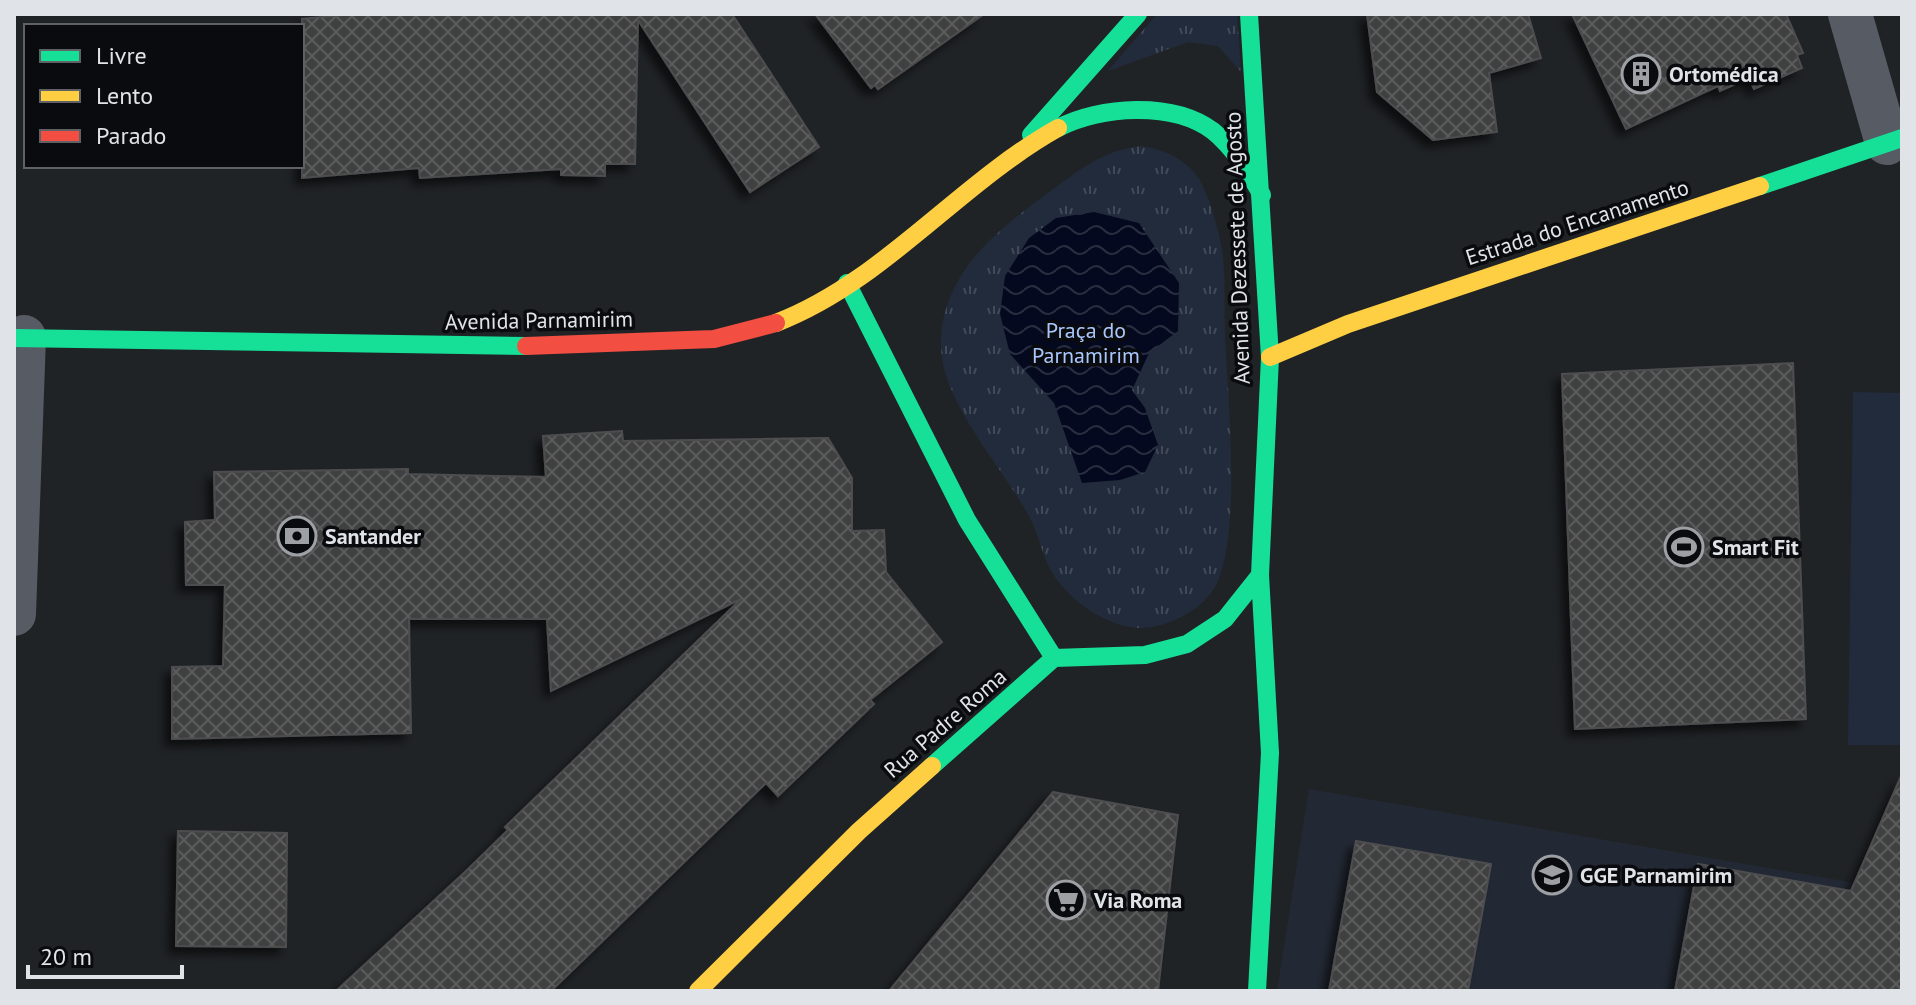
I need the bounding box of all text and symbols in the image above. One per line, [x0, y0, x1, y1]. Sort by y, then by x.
legend [24, 24, 304, 168]
text: Livre [96, 40, 147, 71]
building icon: Ortomédica [1620, 53, 1662, 95]
place label: Ortomédica [1669, 60, 1779, 88]
text: Lento [96, 80, 153, 111]
street label: Avenida Dezessete de Agosto [1218, 111, 1256, 385]
text: Parado [96, 120, 166, 151]
street label: Estrada do Encanamento [1462, 173, 1692, 271]
street label: Avenida Parnamirim [445, 304, 633, 336]
park label: Praça do Parnamirim [1032, 316, 1140, 369]
bank icon: Santander [276, 515, 318, 557]
place label: Santander [325, 522, 421, 550]
sports icon: Smart Fit [1663, 526, 1705, 568]
place label: Smart Fit [1712, 533, 1799, 561]
street label: Rua Padre Roma [878, 662, 1012, 784]
school or university icon: GGE Parnamirim [1531, 854, 1573, 896]
place label: GGE Parnamirim [1580, 861, 1732, 889]
supermarket icon: Via Roma [1045, 879, 1087, 921]
place label: Via Roma [1093, 886, 1182, 914]
scale bar [28, 929, 182, 979]
text: 20 m [40, 941, 92, 972]

